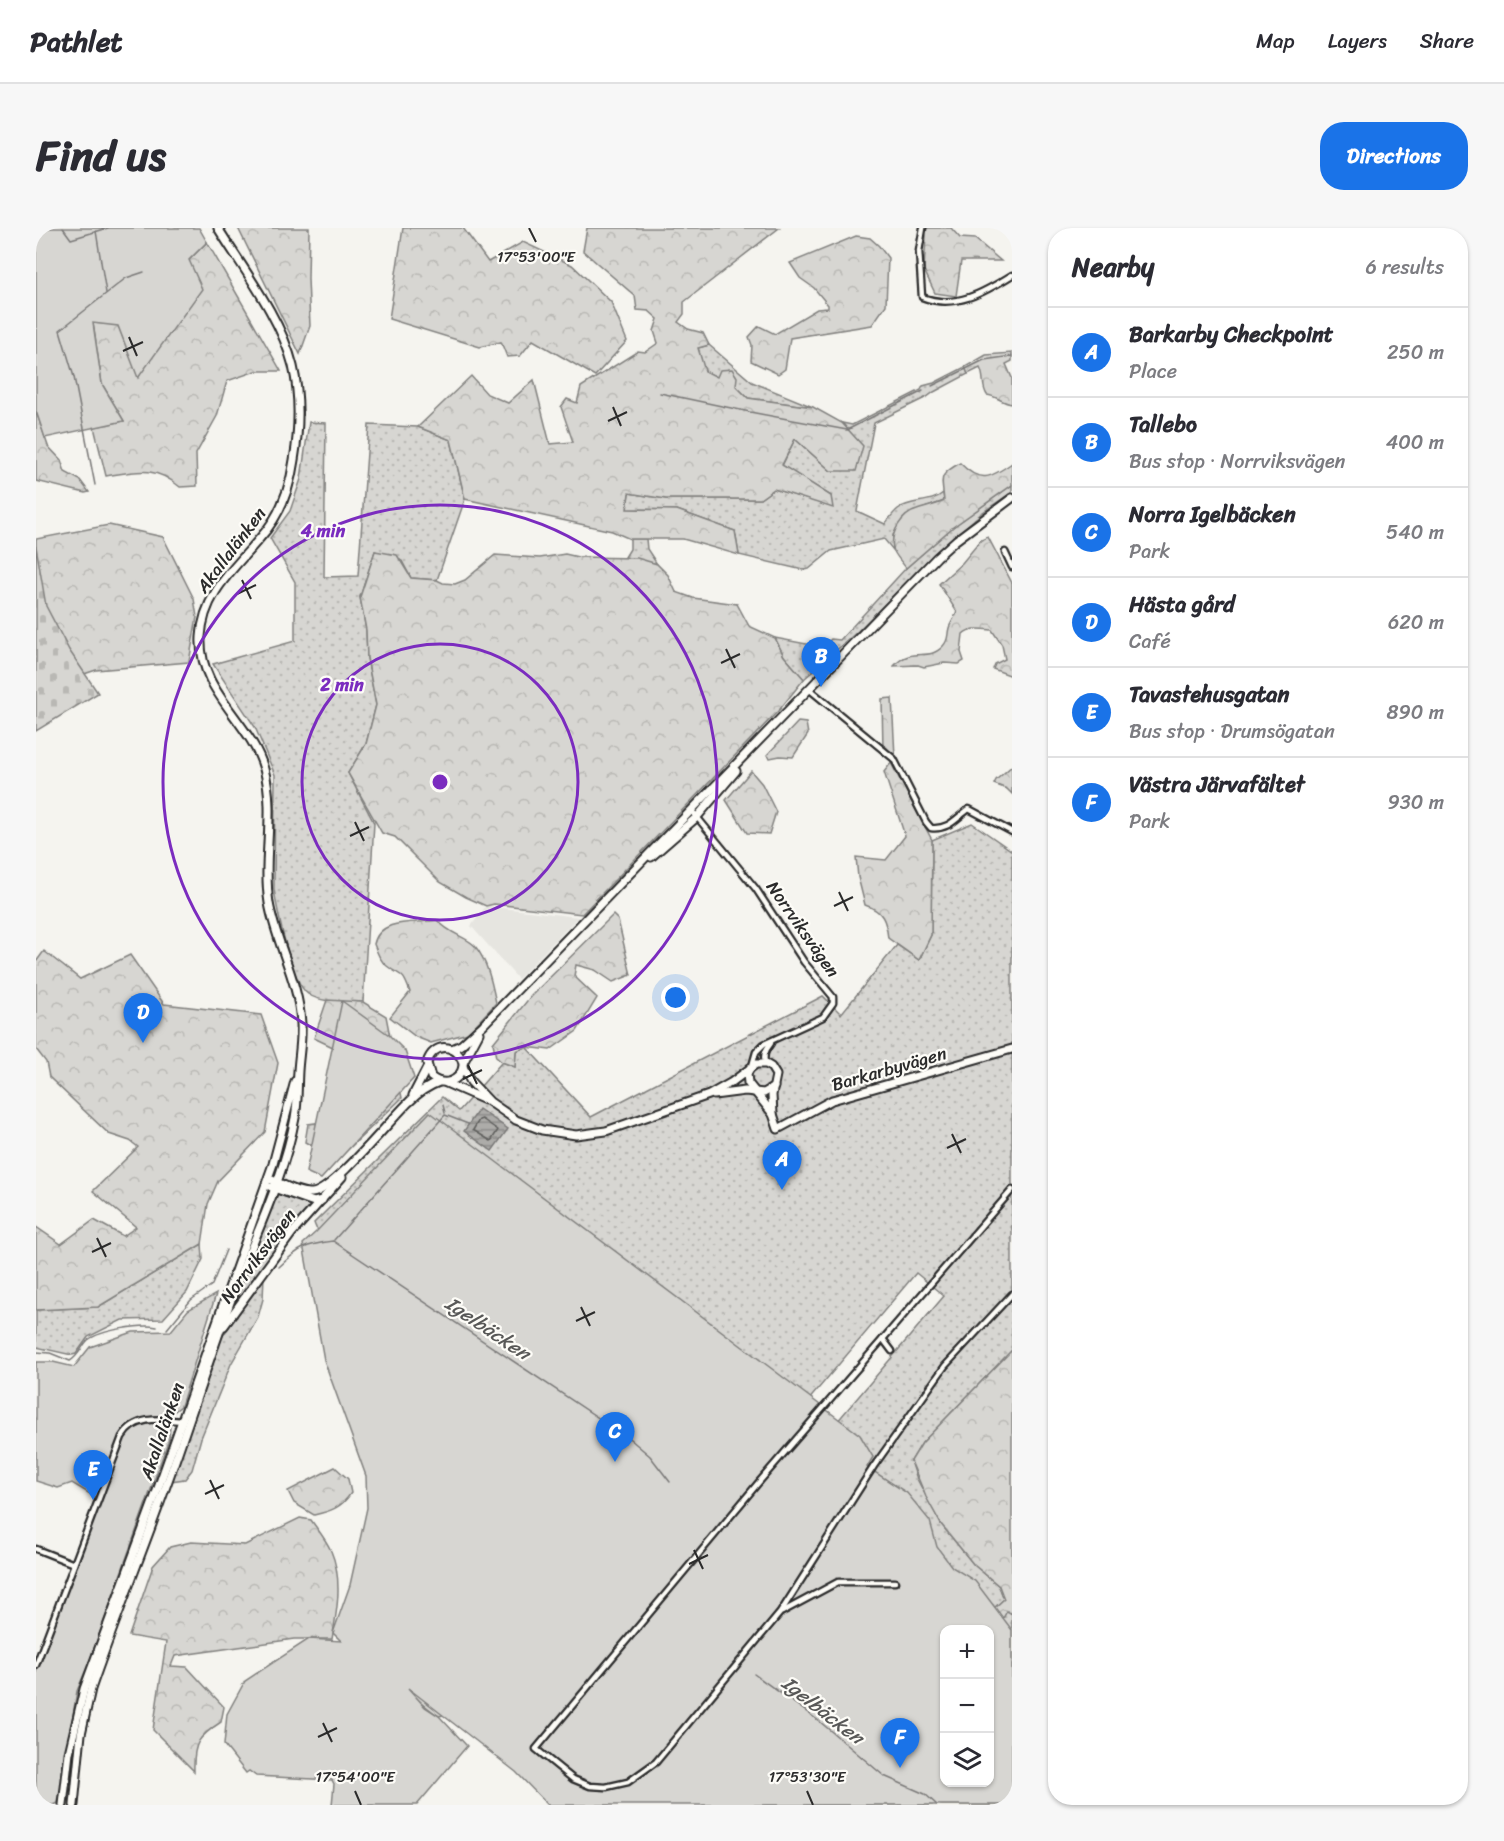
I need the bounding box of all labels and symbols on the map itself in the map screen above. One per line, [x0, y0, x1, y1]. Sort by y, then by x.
text: 17°53'00"E [497, 244, 577, 270]
street label: Akallalänken [187, 500, 274, 601]
text: 4 min [300, 515, 346, 547]
pin: B [802, 638, 840, 687]
text: 2 min [319, 669, 364, 701]
centre of rings [430, 772, 450, 792]
street label: Norrviksvägen [758, 874, 849, 984]
your location [661, 983, 690, 1012]
pin: D [124, 994, 162, 1043]
street label: Barkarbyvägen [828, 1037, 951, 1101]
pin: A [762, 1140, 802, 1190]
street label: Norrviksvägen [211, 1201, 305, 1311]
water label: Igelbäcken [437, 1286, 539, 1371]
street label: Akallalänken [130, 1378, 194, 1485]
pin: C [596, 1412, 634, 1462]
pin: E [74, 1450, 112, 1500]
water label: Igelbäcken [773, 1666, 873, 1755]
pin: F [880, 1718, 920, 1768]
text: 17°54'00"E [315, 1764, 396, 1790]
text: 17°53'30"E [769, 1764, 847, 1790]

